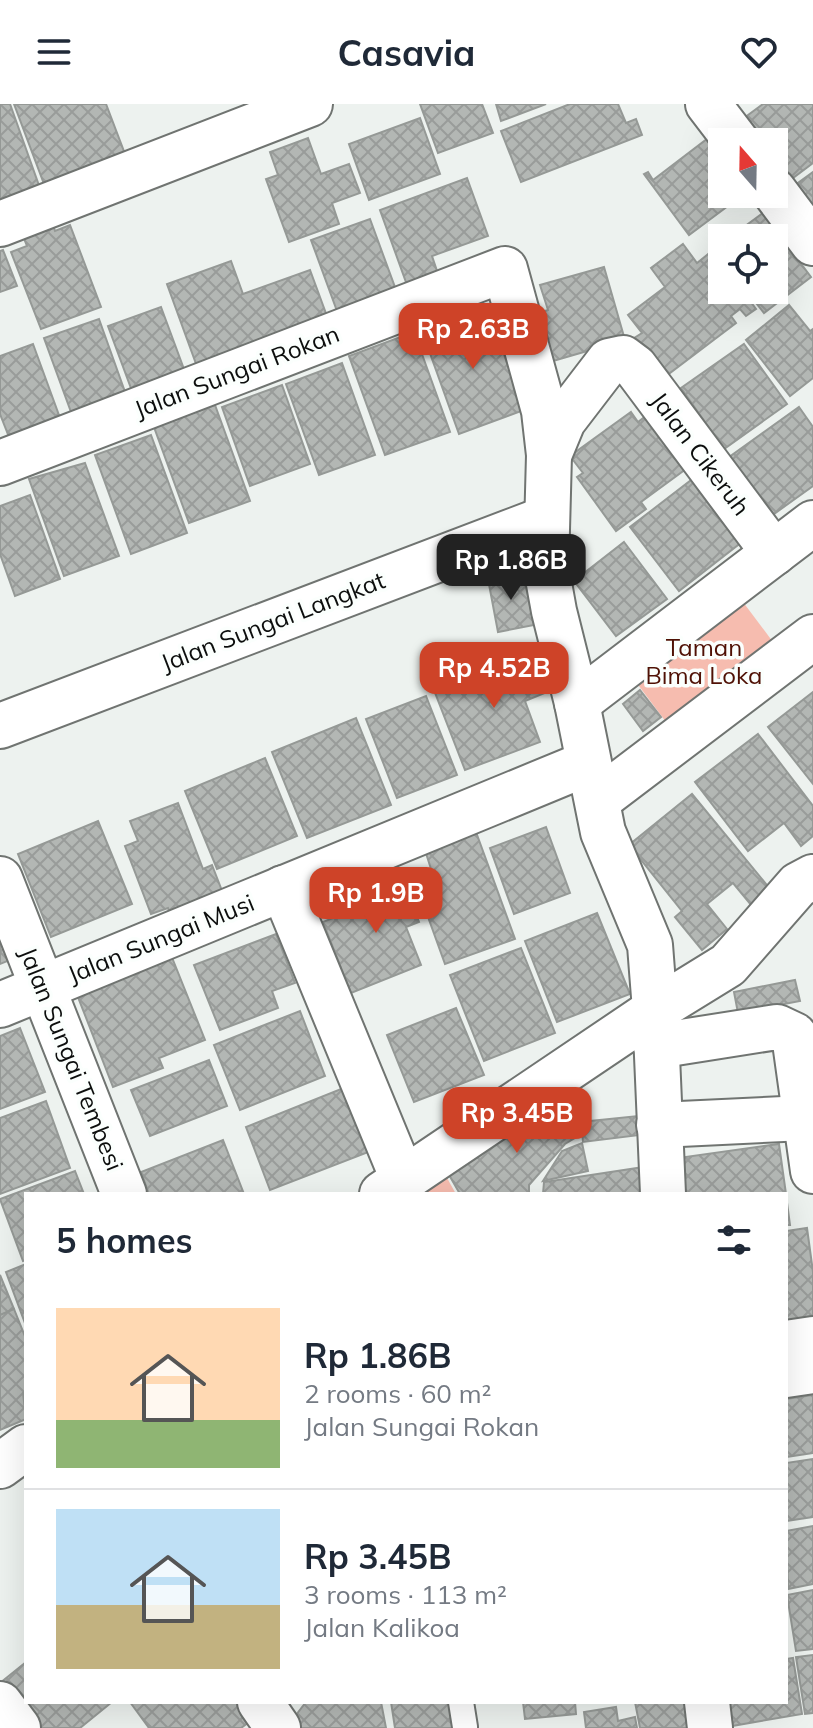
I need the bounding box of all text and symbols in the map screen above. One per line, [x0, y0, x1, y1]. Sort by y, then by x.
icon: menu [32, 30, 76, 74]
text: Casavia [338, 30, 475, 75]
icon: heart [737, 30, 781, 74]
north arrow [708, 128, 788, 208]
map controls [708, 128, 788, 304]
button: locate [708, 224, 788, 304]
pin: Rp 2.63B [390, 303, 556, 371]
text: Rp 2.63B [417, 312, 529, 345]
street label: Jalan Sungai Rokan [130, 318, 343, 424]
street label: Jalan Cikeruh [645, 386, 757, 521]
pin: Rp 1.86B [428, 534, 594, 602]
text: Rp 1.86B [455, 543, 567, 576]
street label: Jalan Sungai Langkat [156, 565, 389, 678]
park label: Taman Bima Loka [645, 632, 763, 690]
pin: Rp 4.52B [411, 642, 577, 710]
text: Rp 4.52B [438, 651, 550, 684]
pin: Rp 1.9B [302, 867, 450, 935]
text: Rp 1.9B [327, 876, 425, 909]
street label: Jalan Sungai Musi [63, 887, 258, 989]
street label: Jalan Sungai Tembesi [13, 943, 130, 1175]
pin: Rp 3.45B [434, 1087, 600, 1155]
text: Rp 3.45B [461, 1096, 573, 1129]
icon: filters [712, 1218, 756, 1262]
text: 5 homes [56, 1219, 193, 1262]
text: Rp 1.86B [304, 1334, 451, 1377]
icon: home [120, 1340, 216, 1436]
text: 2 rooms · 60 m² [304, 1377, 491, 1410]
text: Jalan Sungai Rokan [304, 1410, 539, 1443]
text: Rp 3.45B [304, 1535, 451, 1578]
icon: home [120, 1541, 216, 1637]
text: 3 rooms · 113 m² [304, 1578, 507, 1611]
text: Jalan Kalikoa [304, 1611, 460, 1644]

